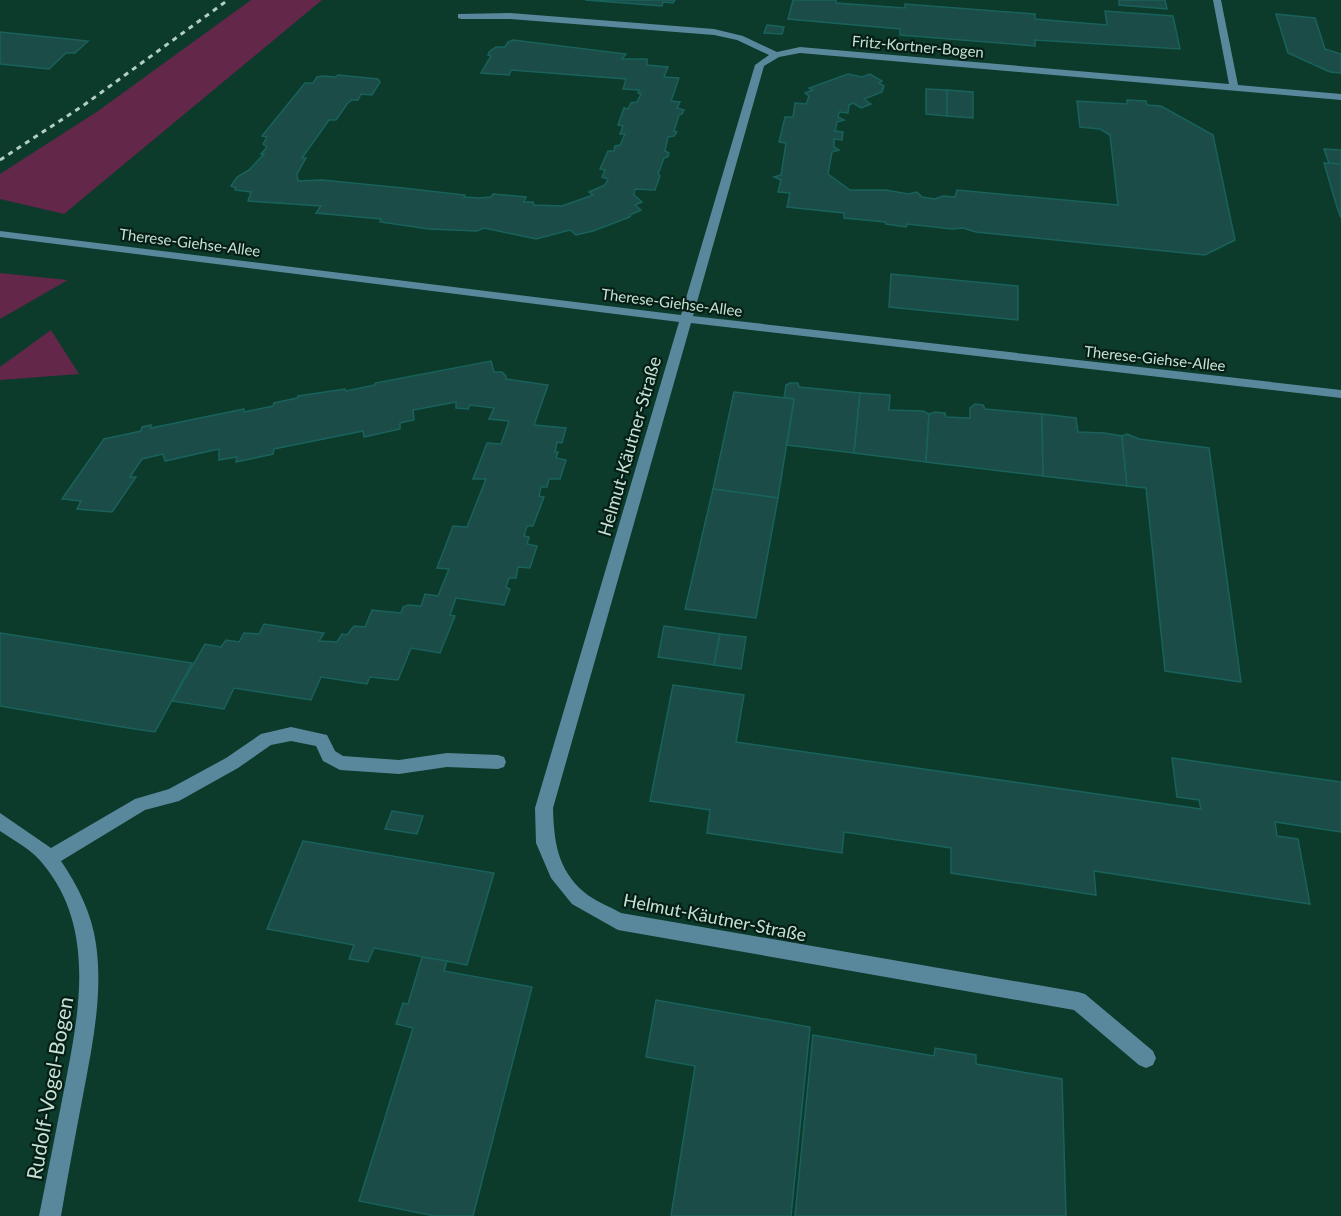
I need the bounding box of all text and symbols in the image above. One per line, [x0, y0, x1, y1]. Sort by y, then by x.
street label: Fritz-Kortner-Bogen [851, 31, 985, 61]
street label: Therese-Giehse-Allee [118, 224, 262, 260]
street label: Therese-Giehse-Allee [600, 284, 744, 320]
street label: Therese-Giehse-Allee [1083, 342, 1227, 374]
street label: Helmut-Käutner-Straße [593, 354, 665, 538]
street label: Helmut-Käutner-Straße [622, 888, 808, 946]
street label: Rudolf-Vogel-Bogen [21, 995, 77, 1181]

